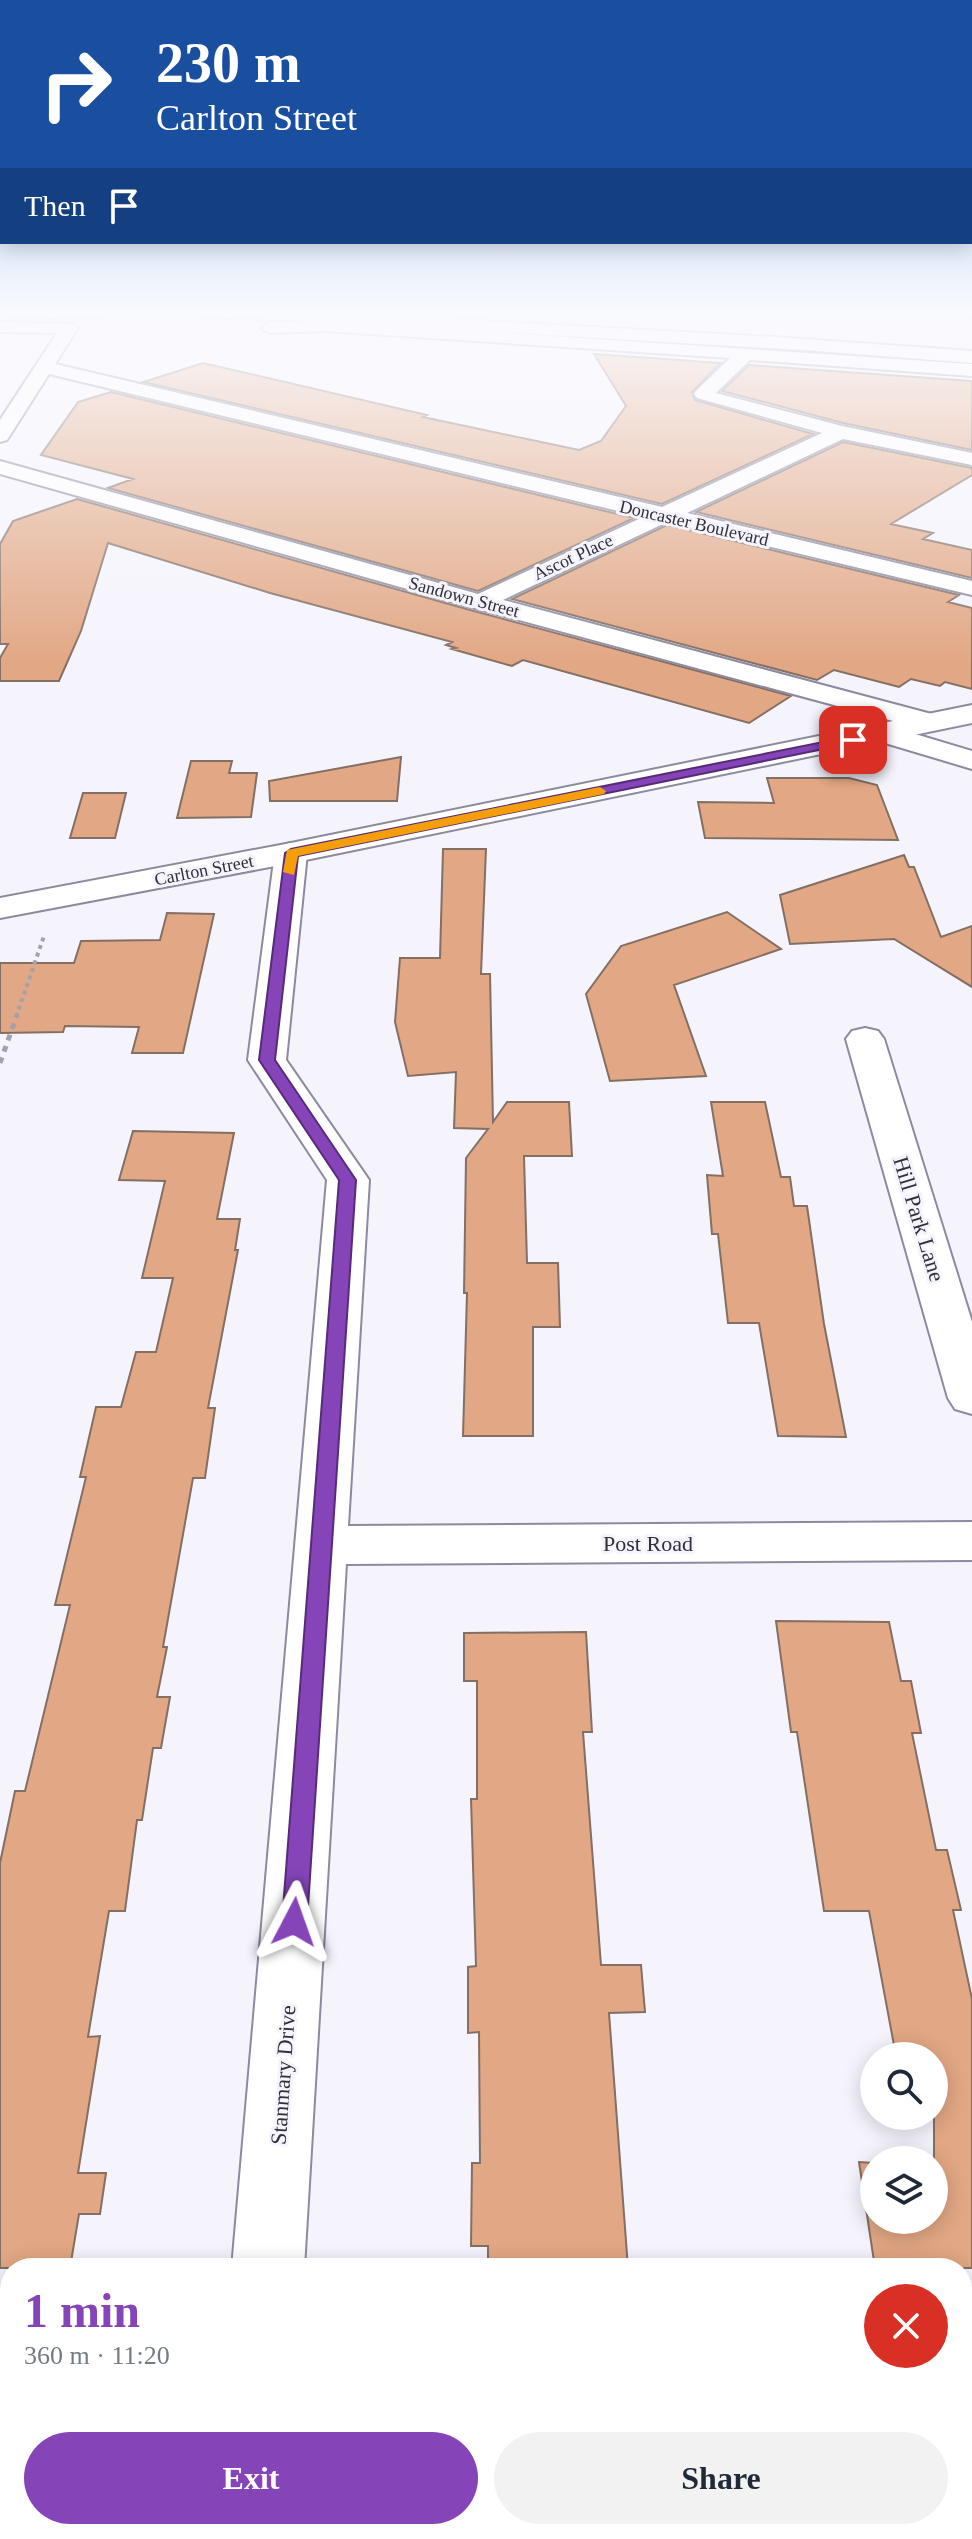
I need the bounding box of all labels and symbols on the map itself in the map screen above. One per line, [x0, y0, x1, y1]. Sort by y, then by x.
street label: Doncaster Boulevard [617, 496, 771, 550]
street label: Ascot Place [530, 530, 616, 584]
street label: Sandown Street [407, 573, 521, 621]
pin [819, 706, 887, 774]
street label: Carlton Street [153, 851, 255, 889]
street label: Hill Park Lane [888, 1153, 950, 1285]
street label: Post Road [603, 1531, 693, 1556]
position arrow [252, 1880, 336, 1964]
street label: Stanmary Drive [266, 2004, 300, 2146]

